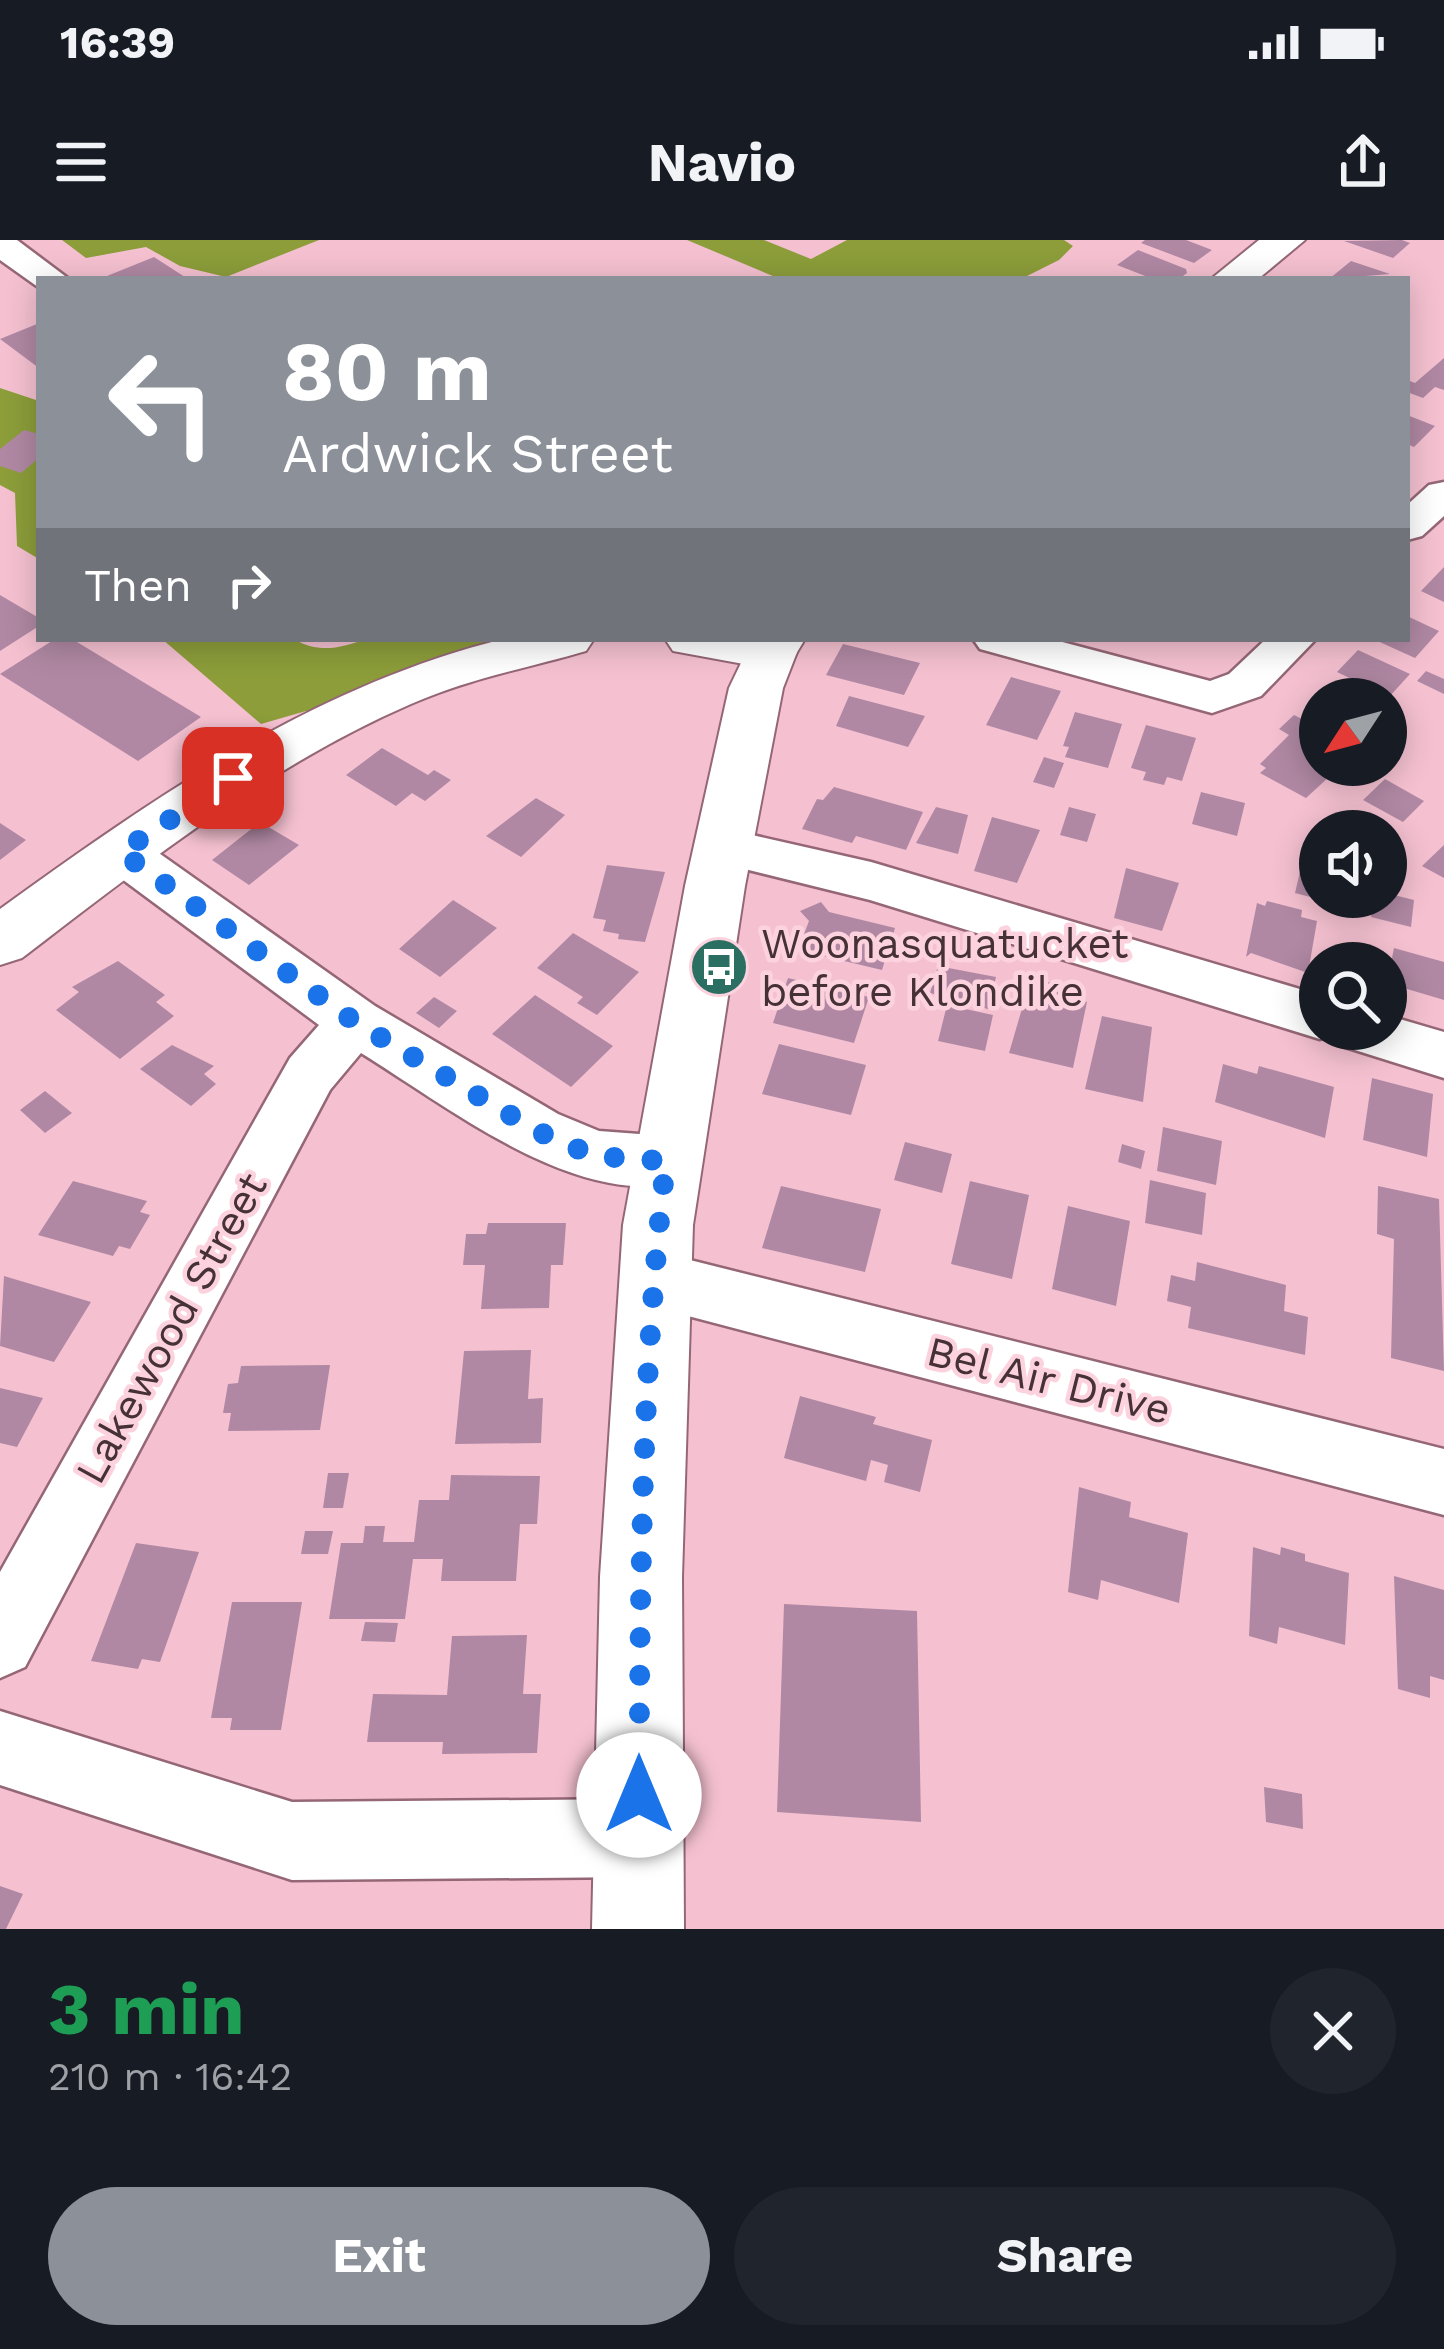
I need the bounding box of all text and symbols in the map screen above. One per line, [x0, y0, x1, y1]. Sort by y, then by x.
text: 16:39 [60, 16, 175, 69]
icon: menu [48, 129, 114, 195]
icon: share [1330, 129, 1396, 195]
text: Navio [648, 131, 796, 194]
text: 80 m [282, 322, 492, 420]
icon: left [84, 324, 240, 480]
text: Ardwick Street [282, 422, 673, 485]
icon: right [216, 552, 282, 618]
text: Then [84, 559, 192, 612]
north arrow [1299, 678, 1407, 786]
map controls [1299, 678, 1407, 1050]
pin [182, 727, 284, 829]
icon: arrive [200, 745, 266, 811]
button: sound [1299, 810, 1407, 918]
place label: Woonasquatucket before Klondike [761, 919, 1129, 1016]
bus stop icon: Woonasquatucket before Klondike [688, 936, 750, 998]
button: search [1299, 942, 1407, 1050]
street label: Lakewood Street [65, 1164, 277, 1492]
street label: Bel Air Drive [922, 1326, 1176, 1434]
position arrow [576, 1732, 702, 1858]
text: 3 min [48, 1967, 245, 2051]
button: close [1270, 1968, 1396, 2094]
text: 210 m · 16:42 [48, 2054, 292, 2099]
button: Exit [48, 2187, 710, 2325]
button: Share [734, 2187, 1396, 2325]

